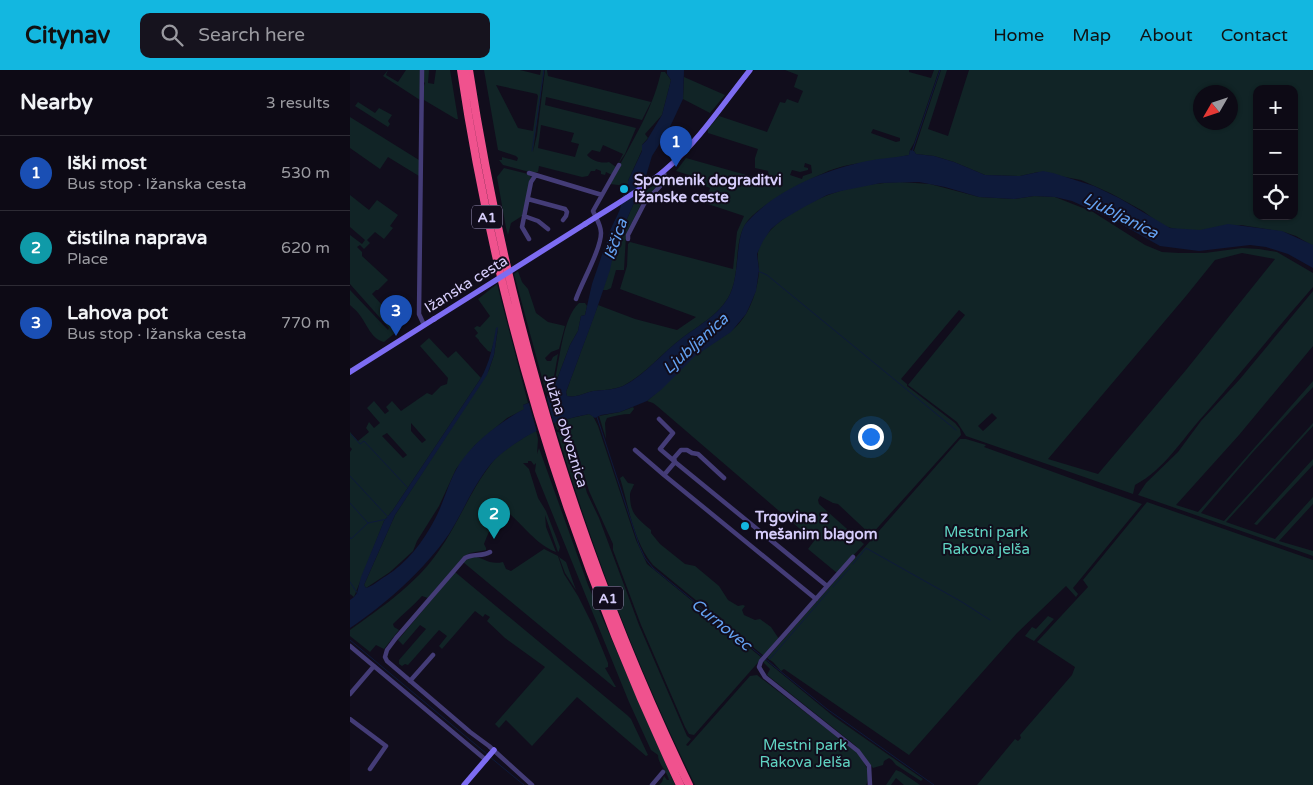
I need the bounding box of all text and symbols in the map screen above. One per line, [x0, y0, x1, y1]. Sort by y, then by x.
search box [140, 13, 490, 58]
text: Citynav [25, 21, 110, 50]
icon: search [158, 21, 186, 49]
text: Search here [198, 24, 305, 46]
text: Home [993, 24, 1044, 46]
text: Map [1072, 24, 1111, 46]
text: About [1139, 24, 1193, 46]
text: Contact [1221, 24, 1288, 46]
north arrow [1193, 85, 1238, 130]
map controls [1253, 85, 1298, 220]
button: + [1253, 85, 1298, 130]
text: Nearby [20, 90, 93, 115]
text: 3 results [266, 93, 330, 113]
pin: 1 [660, 126, 692, 167]
button: − [1253, 130, 1298, 175]
text: Iški most [67, 152, 147, 174]
text: 1 [31, 163, 41, 183]
text: 530 m [281, 163, 330, 183]
place label: Spomenik dograditvi Ižanske ceste [634, 171, 782, 206]
text: Bus stop · Ižanska cesta [67, 174, 246, 194]
button: locate [1253, 175, 1298, 220]
marker: Spomenik dograditvi Ižanske ceste [618, 183, 630, 195]
water label: Ljubljanica [1080, 188, 1162, 244]
road number: A1 [472, 206, 502, 228]
water label: Iščica [600, 215, 633, 262]
text: čistilna naprava [67, 227, 207, 249]
text: 2 [31, 238, 41, 258]
text: 620 m [281, 238, 330, 258]
text: Place [67, 249, 108, 269]
street label: Ižanska cesta [421, 251, 511, 317]
pin: 3 [380, 295, 412, 336]
text: Lahova pot [67, 302, 168, 324]
water label: Ljubljanica [659, 308, 733, 378]
text: 3 [31, 313, 41, 333]
text: 770 m [281, 313, 330, 333]
text: Bus stop · Ižanska cesta [67, 324, 246, 344]
street label: Južna obvoznica [540, 372, 592, 490]
your location [858, 424, 884, 450]
pin: 2 [478, 498, 510, 539]
place label: Trgovina z mešanim blagom [754, 508, 877, 544]
marker: Trgovina z mešanim blagom [739, 520, 751, 532]
park label: Mestni park Rakova jelša [942, 523, 1030, 558]
road number: A1 [593, 586, 623, 610]
water label: Curnovec [687, 594, 757, 656]
park label: Mestni park Rakova Jelša [759, 736, 851, 771]

